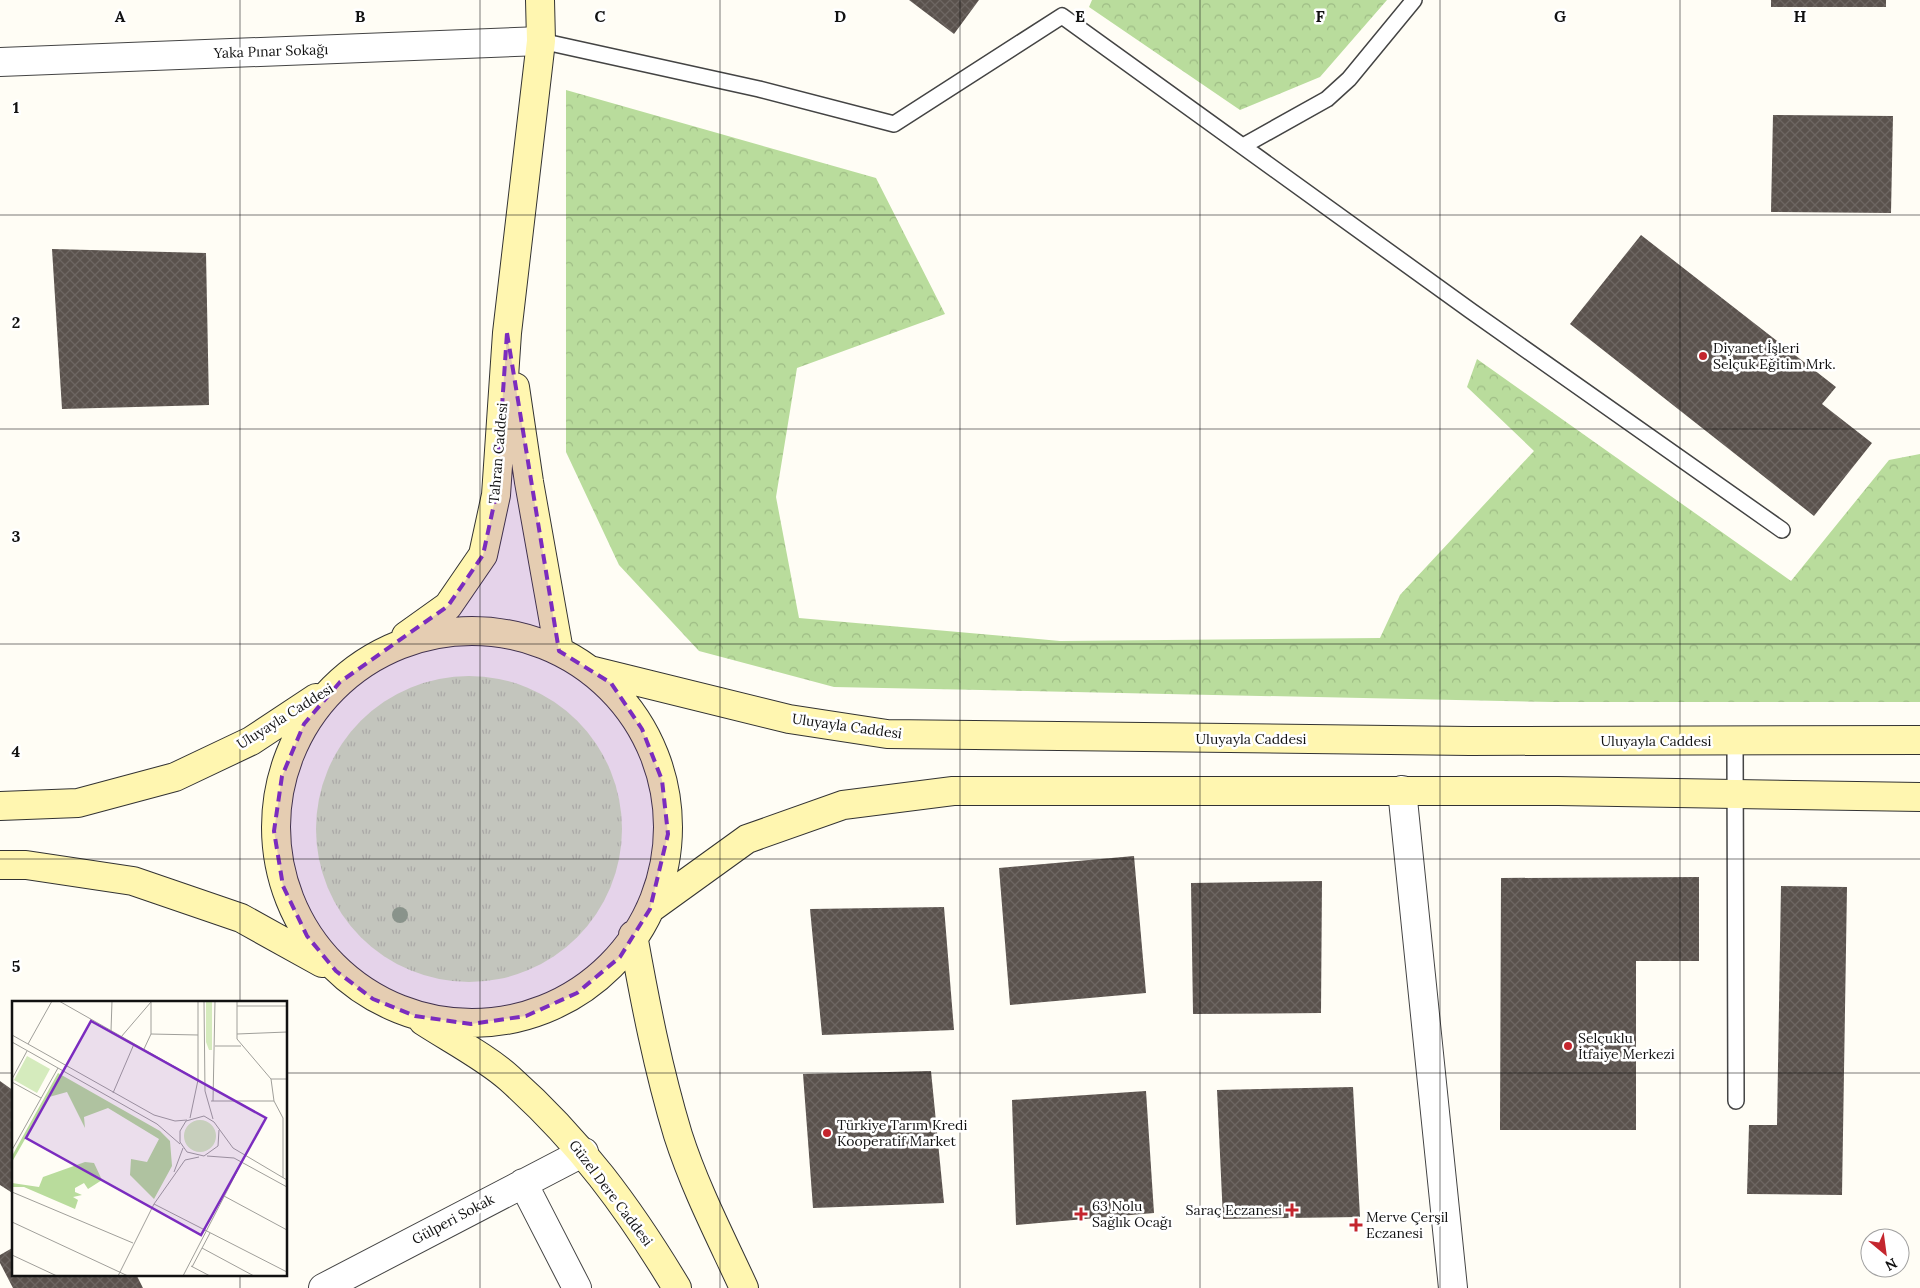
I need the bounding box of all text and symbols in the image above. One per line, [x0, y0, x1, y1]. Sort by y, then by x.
text: A [115, 6, 126, 26]
text: B [355, 6, 366, 26]
text: C [594, 6, 606, 26]
text: D [834, 6, 846, 26]
text: E [1075, 6, 1085, 26]
text: F [1315, 6, 1325, 26]
text: G [1554, 6, 1566, 26]
text: H [1794, 6, 1807, 26]
street label: Yaka Pınar Sokağı [212, 40, 329, 62]
text: 1 [13, 97, 19, 117]
text: 2 [12, 312, 20, 332]
place label: Diyanet İşleri Selçuk Eğitim Mrk. [1713, 339, 1836, 373]
marker: Diyanet İşleri Selçuk Eğitim Mrk. [1697, 350, 1709, 362]
street label: Tahran Caddesi [485, 402, 511, 504]
text: 3 [12, 526, 21, 546]
street label: Uluyayla Caddesi [233, 679, 337, 753]
street label: Uluyayla Caddesi [791, 709, 903, 743]
street label: Uluyayla Caddesi [1196, 730, 1307, 748]
street label: Uluyayla Caddesi [1601, 732, 1712, 750]
text: 4 [12, 741, 21, 761]
text: 5 [12, 956, 21, 976]
inset map [12, 1001, 288, 1276]
place label: Selçuklu İtfaiye Merkezi [1578, 1029, 1675, 1063]
marker: Selçuklu İtfaiye Merkezi [1562, 1040, 1574, 1052]
place label: Türkiye Tarım Kredi Kooperatif Market [837, 1116, 967, 1150]
marker: Türkiye Tarım Kredi Kooperatif Market [821, 1127, 833, 1139]
street label: Güzel Dere Caddesi [565, 1136, 657, 1250]
street label: Gülperi Sokak [409, 1190, 498, 1248]
place label: 63 Nolu Sağlık Ocağı [1092, 1197, 1172, 1231]
place label: Saraç Eczanesi [1186, 1201, 1282, 1219]
marker: Saraç Eczanesi [1286, 1204, 1298, 1216]
marker: 63 Nolu Sağlık Ocağı [1074, 1207, 1088, 1221]
place label: Merve Çerşil Eczanesi [1366, 1208, 1449, 1242]
marker: Merve Çerşil Eczanesi [1350, 1219, 1362, 1231]
north arrow [1860, 1228, 1910, 1278]
text: N [1882, 1254, 1900, 1275]

